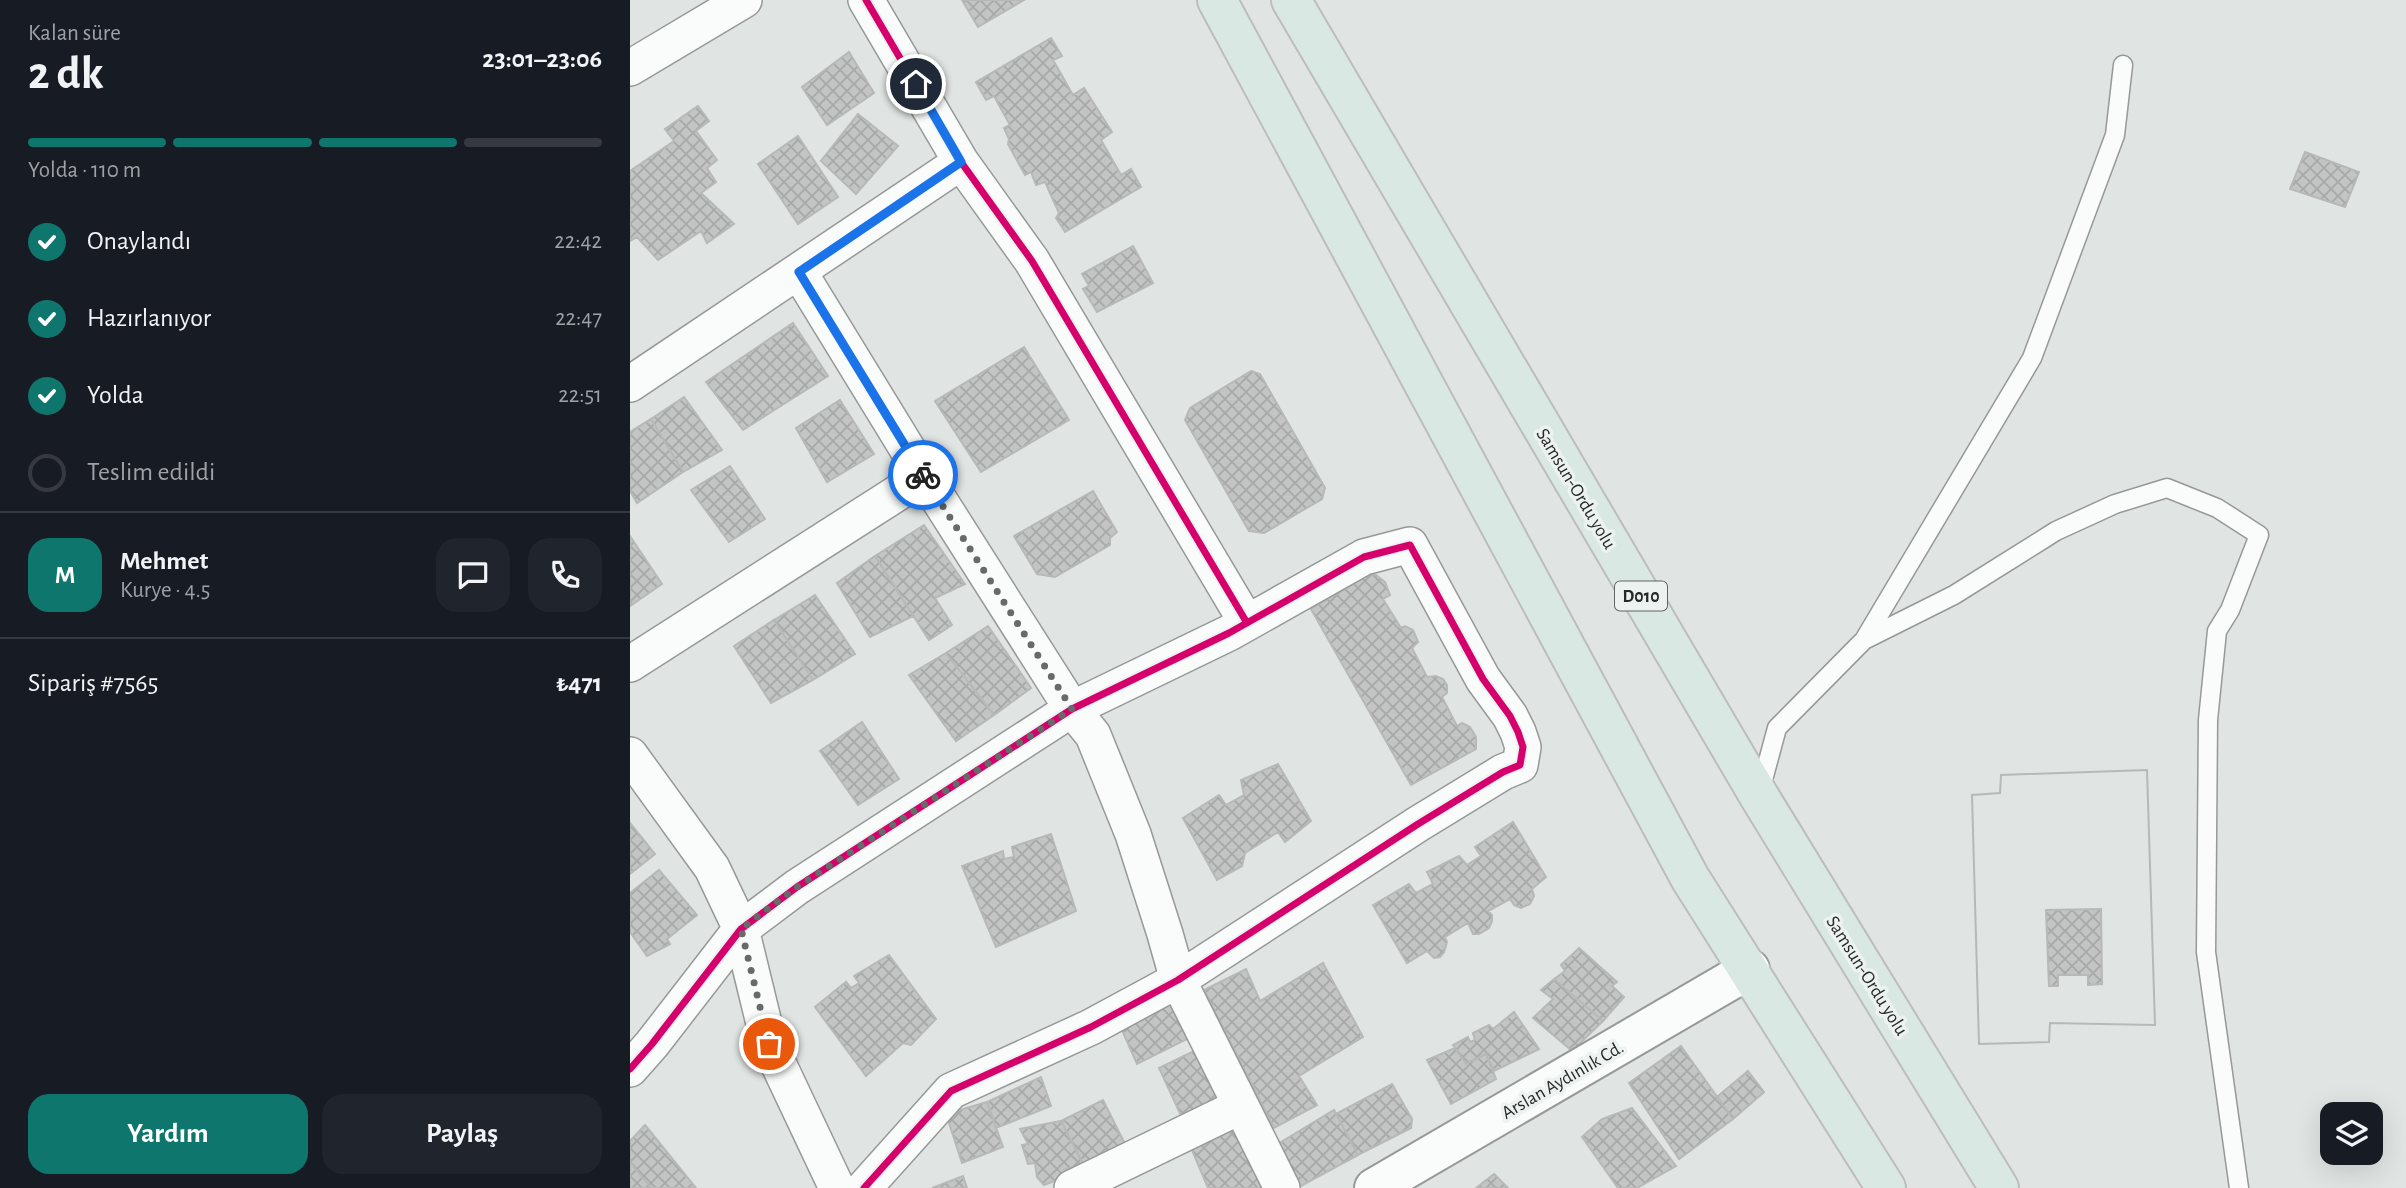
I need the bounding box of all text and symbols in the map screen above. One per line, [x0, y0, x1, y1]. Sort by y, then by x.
text: Kalan süre [28, 22, 121, 45]
text: 23:01–23:06 [482, 46, 602, 72]
text: 2 dk [28, 51, 104, 97]
pin [886, 54, 946, 114]
icon: home [897, 65, 935, 103]
text: Yolda · 110 m [28, 159, 141, 182]
icon: check [28, 223, 66, 261]
text: Onaylandı [87, 228, 191, 254]
text: 22:42 [554, 230, 602, 253]
icon: check [28, 300, 66, 338]
text: Hazırlanıyor [87, 305, 211, 331]
text: 22:47 [555, 307, 602, 330]
icon: check [28, 377, 66, 415]
text: Yolda [87, 382, 144, 408]
text: 22:51 [558, 384, 602, 407]
street label: Samsun-Ordu yolu [1532, 425, 1619, 553]
courier [888, 440, 958, 510]
icon: bike [904, 456, 942, 494]
text: Teslim edildi [87, 459, 215, 485]
button: chat [436, 538, 510, 612]
button: phone [528, 538, 602, 612]
text: Mehmet [120, 548, 208, 574]
text: M [55, 562, 75, 588]
text: Kurye · 4.5 [120, 579, 210, 602]
road number: D010 [1615, 582, 1667, 610]
text: Sipariş #7565 [28, 670, 158, 696]
text: ₺471 [556, 670, 602, 696]
street label: Samsun-Ordu yolu [1822, 913, 1911, 1039]
pin [739, 1014, 799, 1074]
icon: bag [750, 1025, 788, 1063]
street label: Arslan Aydınlık Cd. [1498, 1038, 1627, 1123]
button: Yardım [28, 1094, 308, 1174]
button: Paylaş [322, 1094, 602, 1174]
map controls [2320, 1102, 2383, 1165]
button: layers [2320, 1102, 2383, 1165]

